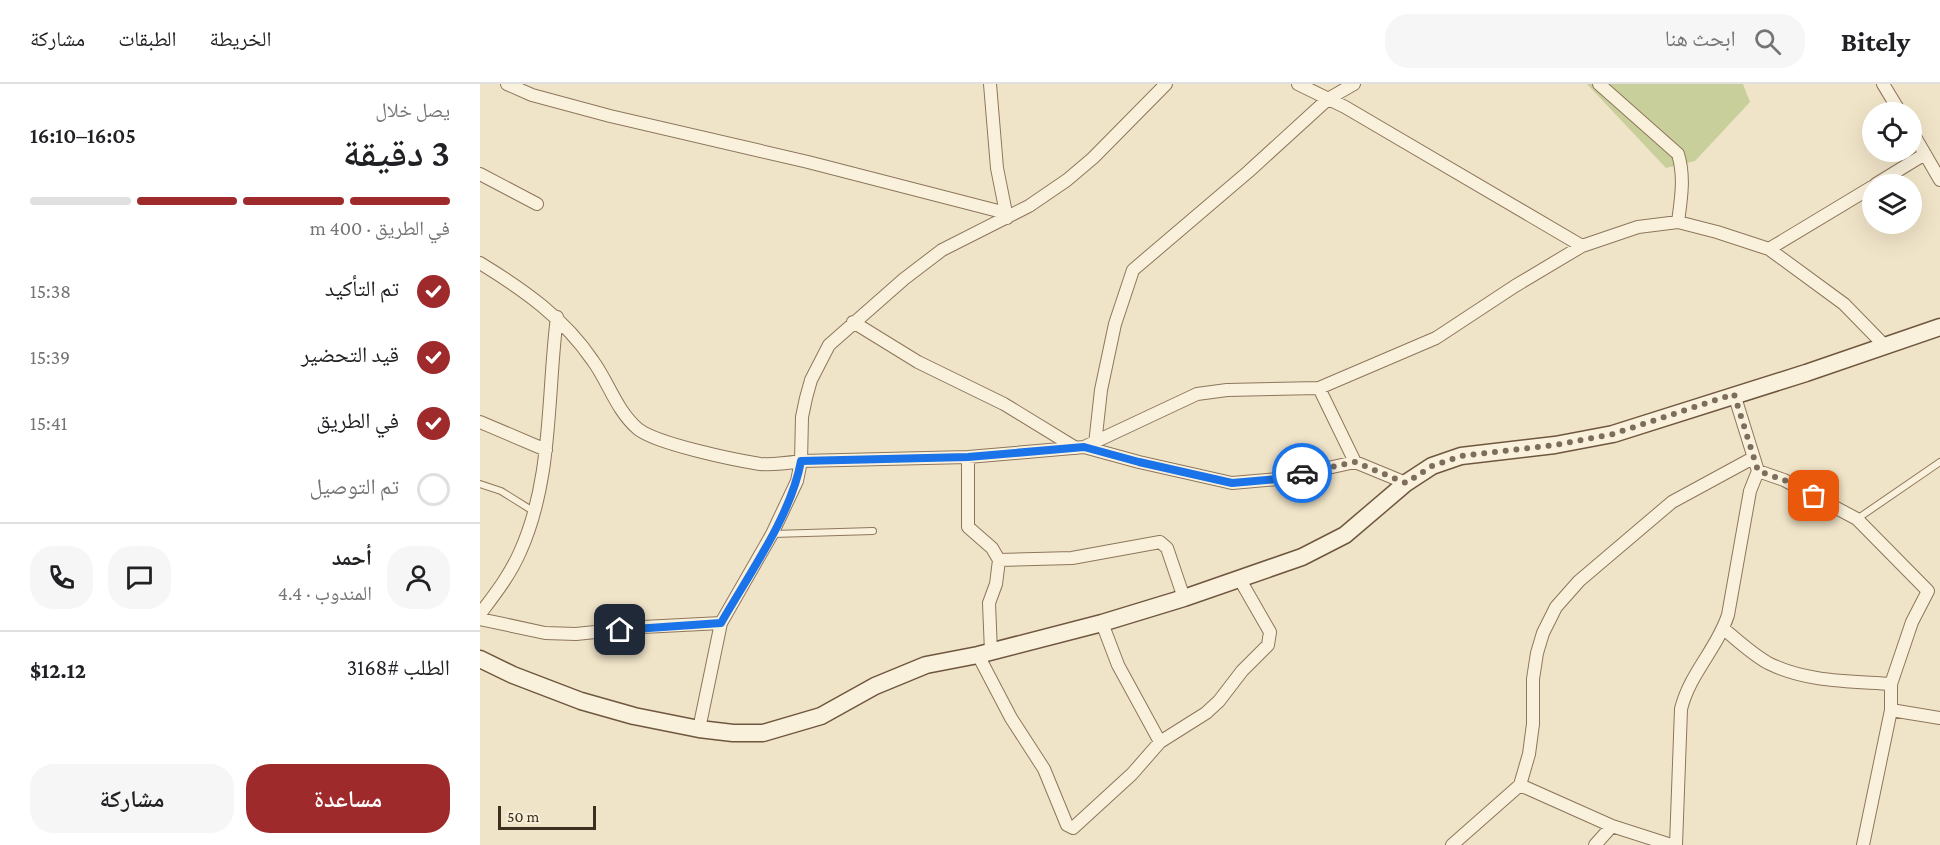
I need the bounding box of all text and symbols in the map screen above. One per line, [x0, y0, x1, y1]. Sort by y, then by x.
search box [1385, 14, 1805, 68]
icon: search [1751, 25, 1784, 58]
text: ابحث هنا [1665, 26, 1736, 51]
text: Bitely [1841, 26, 1910, 57]
text: مشاركة [30, 27, 85, 51]
text: الطبقات [118, 27, 177, 51]
text: الخريطة [210, 27, 271, 51]
text: يصل خلال [375, 99, 450, 121]
map controls [1862, 102, 1922, 234]
button: locate [1862, 102, 1922, 162]
text: 16:05–16:10 [30, 123, 136, 148]
text: 3 دقيقة [343, 131, 450, 174]
button: layers [1862, 174, 1922, 234]
text: في الطريق · 400 m [310, 217, 450, 239]
icon: check [417, 275, 450, 308]
text: تم التأكيد [325, 276, 399, 301]
text: 15:38 [30, 280, 71, 302]
icon: check [417, 341, 450, 374]
text: قيد التحضير [301, 342, 399, 367]
text: 15:39 [30, 346, 70, 368]
icon: check [417, 407, 450, 440]
text: في الطريق [316, 408, 399, 433]
text: 15:41 [30, 412, 68, 434]
courier [1272, 443, 1332, 503]
icon: car [1286, 457, 1319, 490]
pin [1788, 470, 1839, 521]
text: تم التوصيل [309, 474, 399, 499]
icon: bag [1797, 479, 1830, 512]
text: أحمد [332, 545, 372, 570]
button: phone [30, 546, 93, 609]
button: chat [108, 546, 171, 609]
button: person [387, 546, 450, 609]
text: المندوب · 4.4 [278, 582, 372, 604]
pin [594, 604, 645, 655]
icon: home [603, 613, 636, 646]
text: الطلب #3168 [347, 655, 450, 680]
text: $12.12 [30, 658, 86, 683]
button: مشاركة [30, 764, 234, 833]
button: مساعدة [246, 764, 450, 833]
scale bar [498, 803, 596, 830]
text: 50 m [507, 808, 539, 825]

